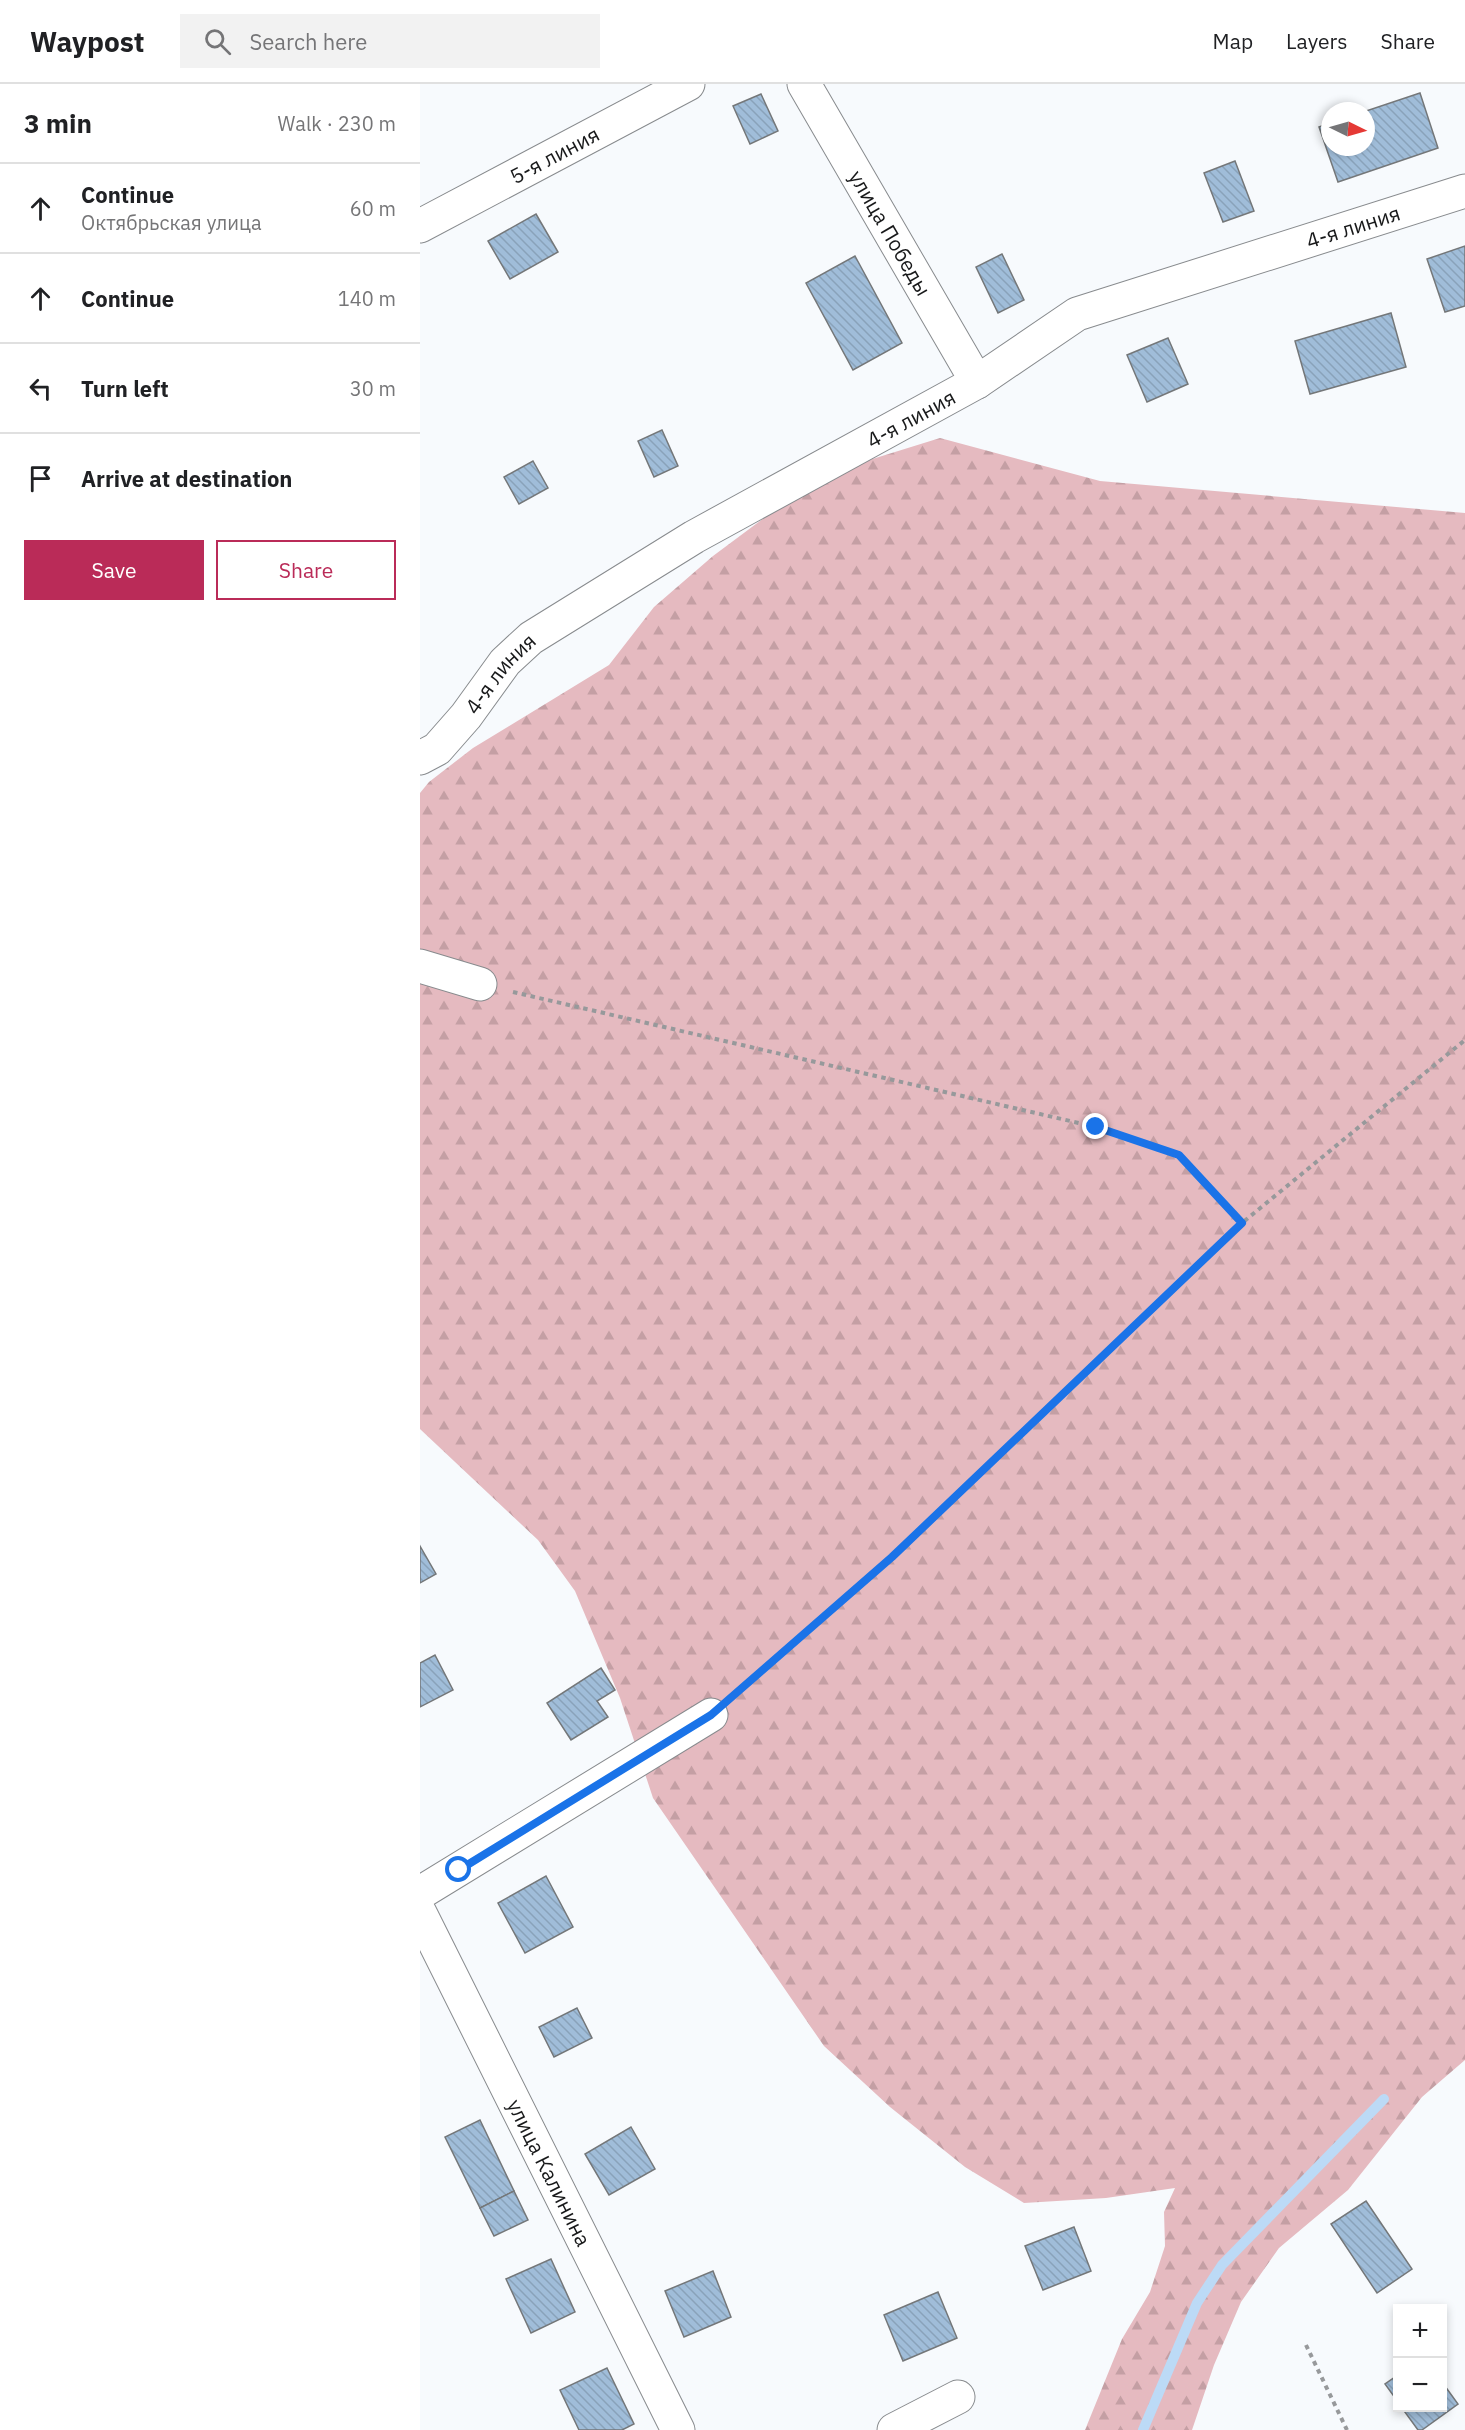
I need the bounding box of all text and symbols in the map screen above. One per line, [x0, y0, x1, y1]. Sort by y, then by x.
search box [180, 14, 600, 68]
text: Waypost [30, 23, 144, 60]
icon: search [201, 25, 234, 58]
text: Search here [249, 27, 367, 56]
text: Map [1213, 27, 1253, 55]
text: Layers [1286, 27, 1348, 55]
text: Share [1381, 27, 1435, 55]
north arrow [1321, 102, 1375, 156]
text: 3 min [24, 106, 92, 140]
text: Walk · 230 m [278, 110, 396, 137]
street label: 5-я линия [505, 120, 604, 190]
street label: улица Победы [843, 165, 938, 301]
text: Continue [81, 180, 174, 209]
icon: ahead [24, 192, 57, 225]
text: 60 m [350, 195, 396, 222]
street label: 4-я линия [1302, 198, 1404, 255]
text: Октябрьская улица [81, 209, 262, 236]
icon: ahead [24, 282, 57, 315]
text: Continue [81, 284, 174, 313]
text: 140 m [338, 285, 396, 312]
icon: left [24, 372, 57, 405]
text: Turn left [81, 374, 169, 403]
text: 30 m [350, 375, 396, 402]
street label: 4-я линия [861, 383, 960, 454]
icon: arrive [24, 462, 57, 495]
text: Arrive at destination [81, 464, 292, 493]
button: Save [24, 540, 204, 600]
button: Share [216, 540, 396, 600]
street label: 4-я линия [458, 627, 542, 719]
route end [1082, 1113, 1108, 1139]
route start [445, 1856, 471, 1882]
street label: улица Калинина [501, 2094, 598, 2251]
map controls [1393, 2304, 1447, 2412]
button: + [1393, 2304, 1447, 2358]
button: − [1393, 2358, 1447, 2412]

